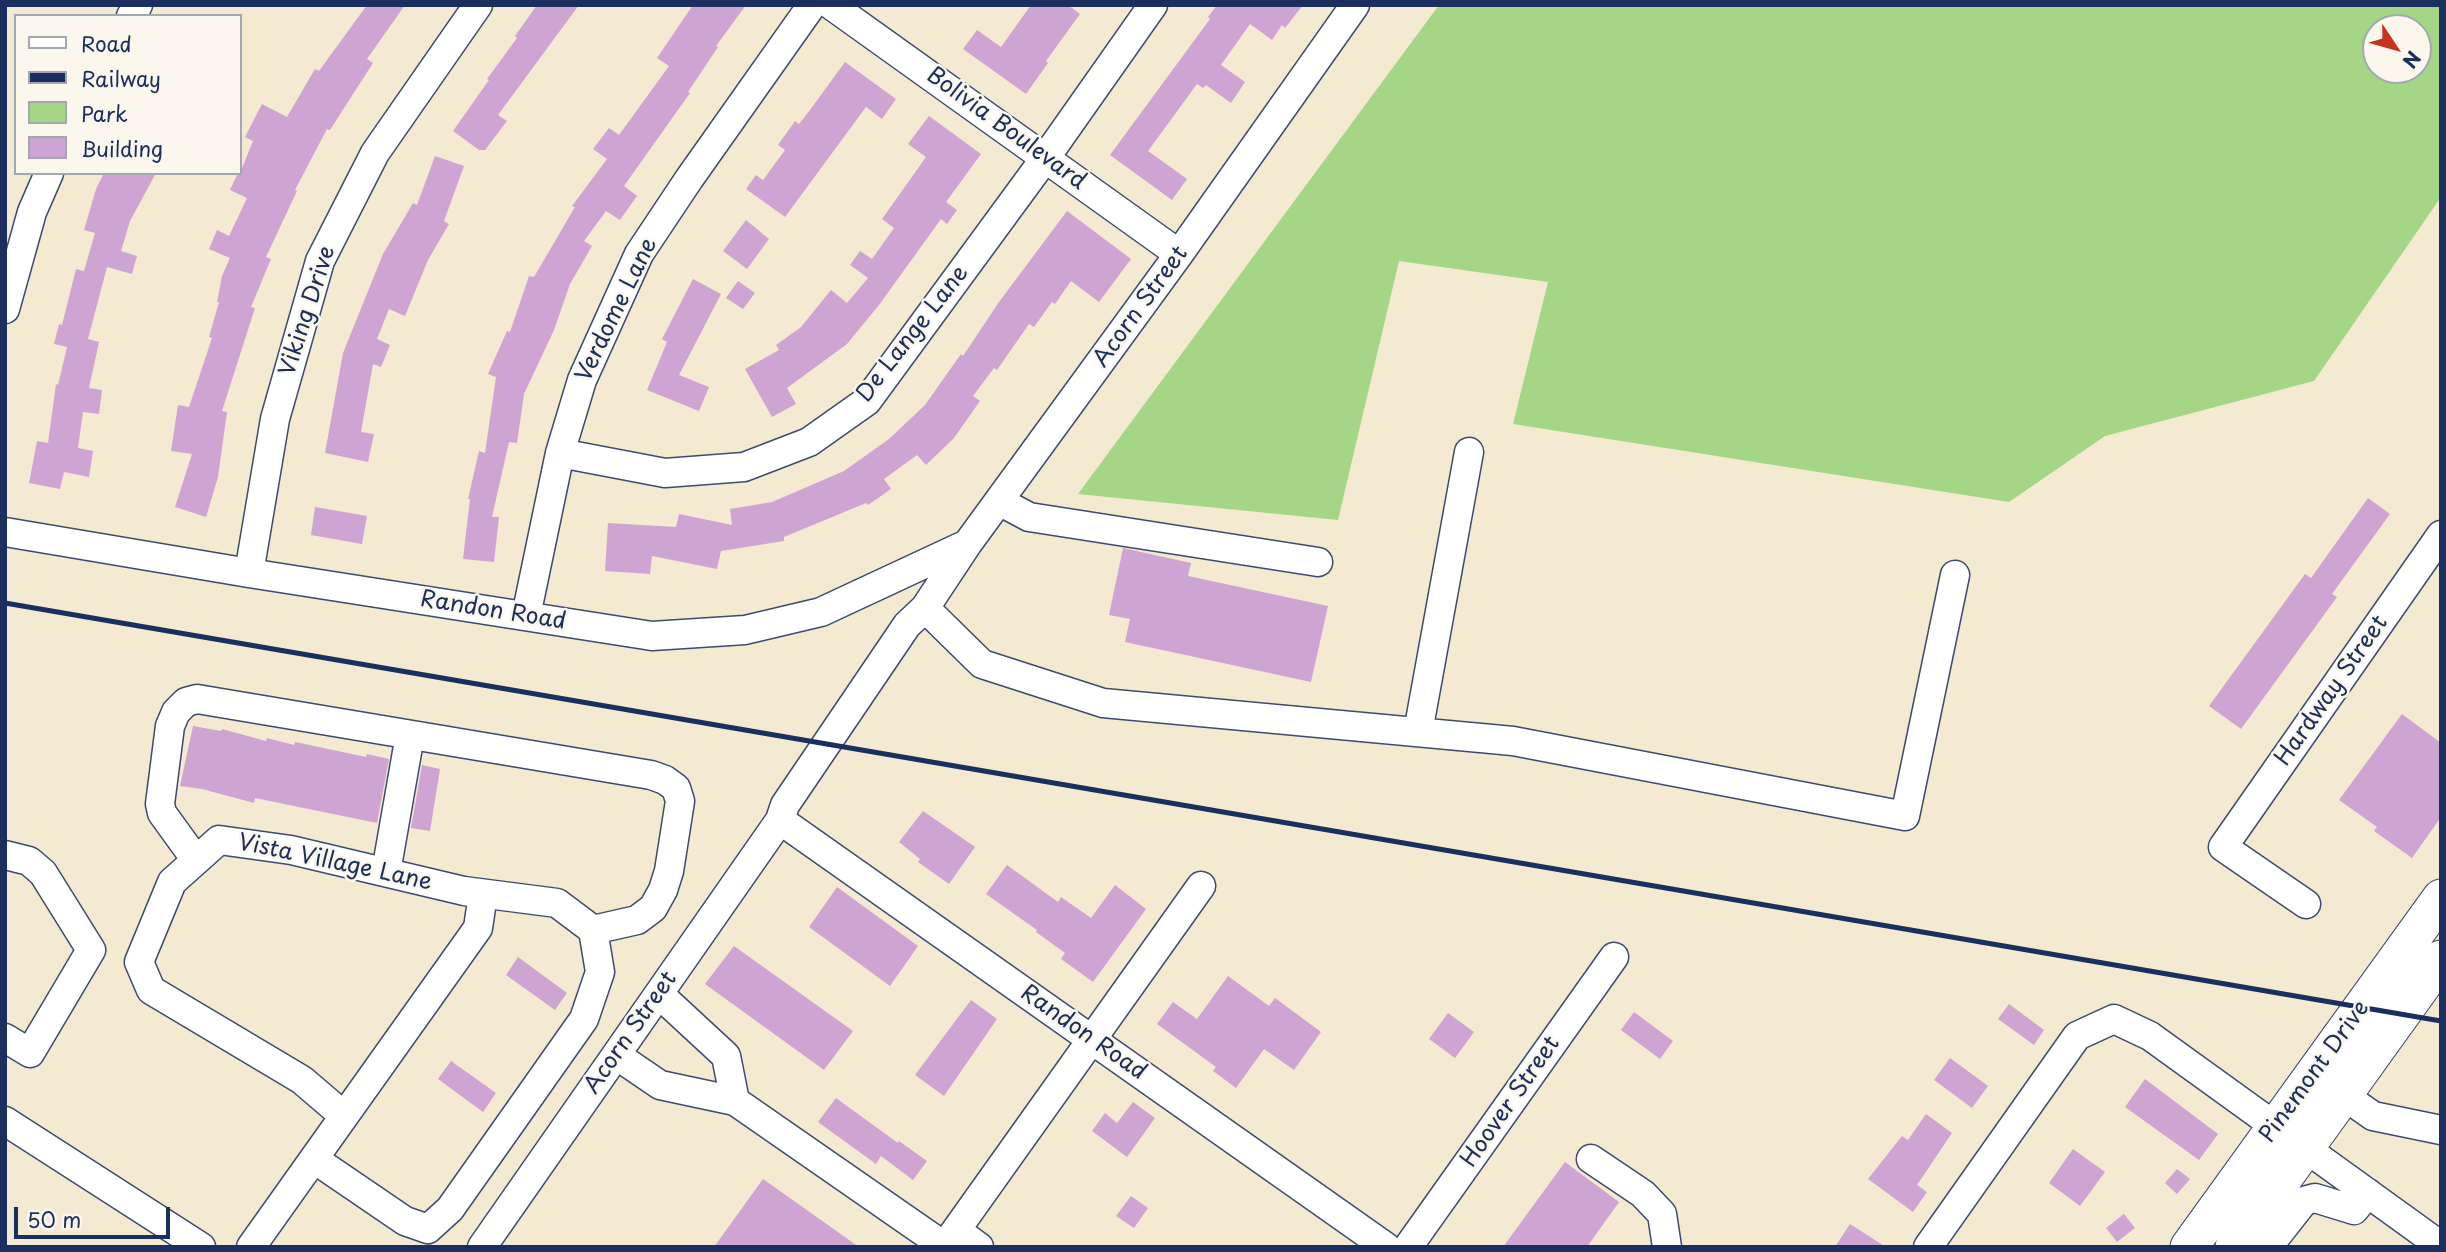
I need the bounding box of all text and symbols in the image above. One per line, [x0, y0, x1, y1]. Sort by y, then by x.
legend [14, 14, 242, 175]
north arrow [2362, 14, 2432, 84]
text: Road [81, 27, 132, 59]
text: N [2397, 46, 2428, 74]
text: Railway [81, 62, 161, 94]
street label: Bolivia Boulevard [921, 62, 1091, 196]
text: Park [81, 97, 128, 129]
text: Building [81, 132, 163, 164]
street label: Verdome Lane [570, 234, 664, 386]
street label: Acorn Street [1088, 241, 1194, 373]
street label: Viking Drive [274, 243, 342, 379]
street label: De Lange Lane [851, 260, 975, 408]
street label: Randon Road [418, 586, 568, 636]
street label: Hardway Street [2270, 610, 2394, 772]
street label: Vista Village Lane [236, 829, 434, 897]
street label: Acorn Street [579, 966, 683, 1100]
street label: Randon Road [1015, 979, 1151, 1087]
street label: Pinemont Drive [2254, 996, 2376, 1148]
street label: Hoover Street [1456, 1031, 1566, 1173]
scale bar [18, 1192, 173, 1236]
text: 50 m [27, 1203, 81, 1235]

